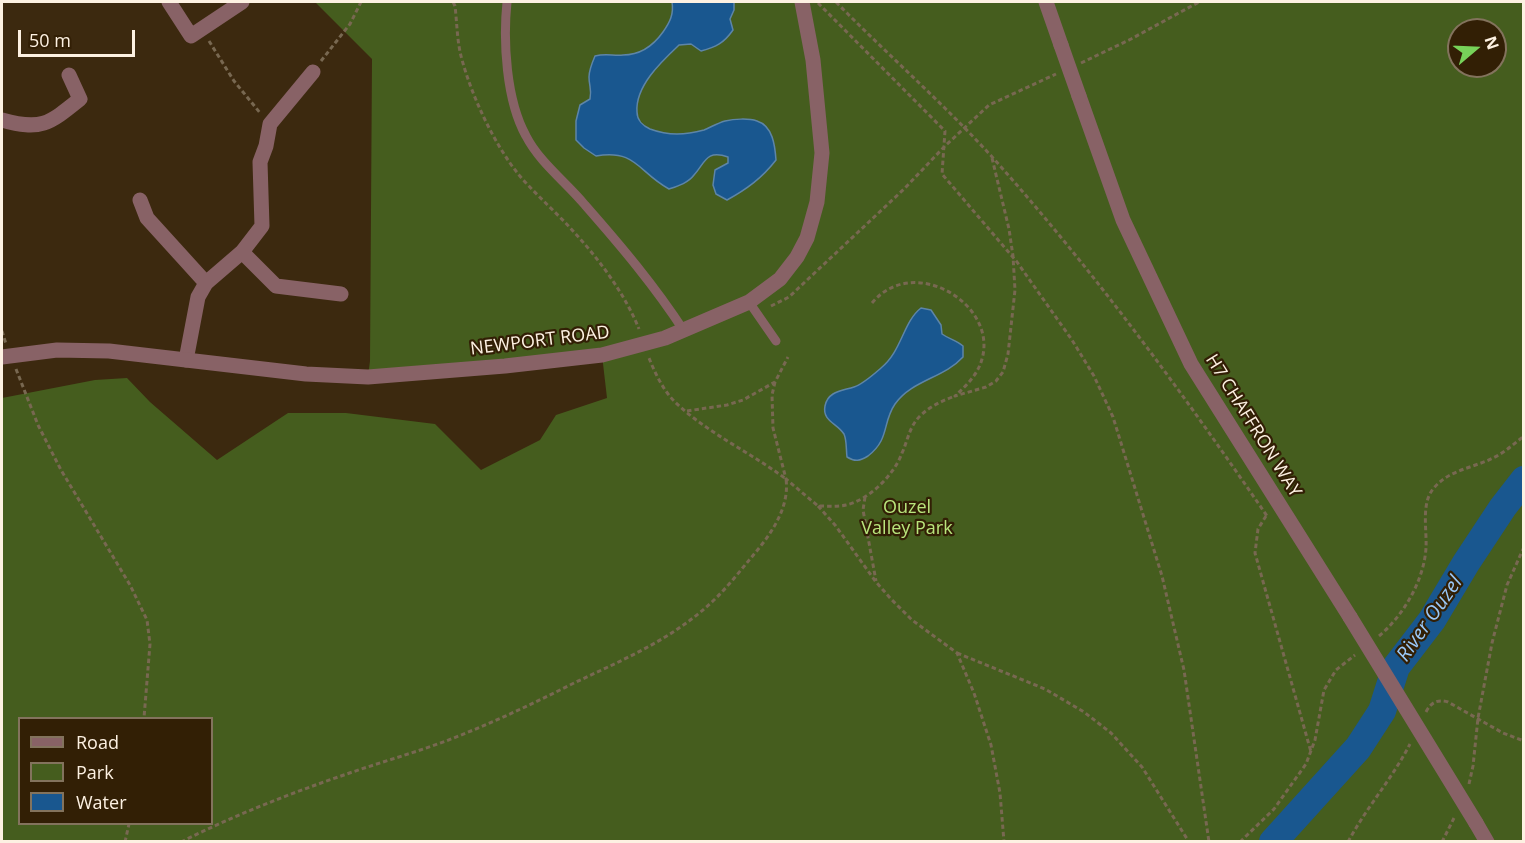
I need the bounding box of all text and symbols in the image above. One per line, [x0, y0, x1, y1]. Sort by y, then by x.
scale bar [21, 18, 138, 56]
north arrow [1447, 18, 1507, 78]
text: 50 m [29, 28, 71, 52]
text: N [1480, 33, 1505, 53]
street label: NEWPORT ROAD [469, 322, 611, 360]
street label: H7 CHAFFRON WAY [1200, 351, 1306, 501]
park label: Ouzel Valley Park [861, 497, 953, 540]
water label: River Ouzel [1392, 572, 1468, 666]
legend [18, 717, 213, 825]
text: Road [76, 730, 119, 754]
text: Park [76, 760, 114, 784]
text: Water [76, 790, 127, 814]

